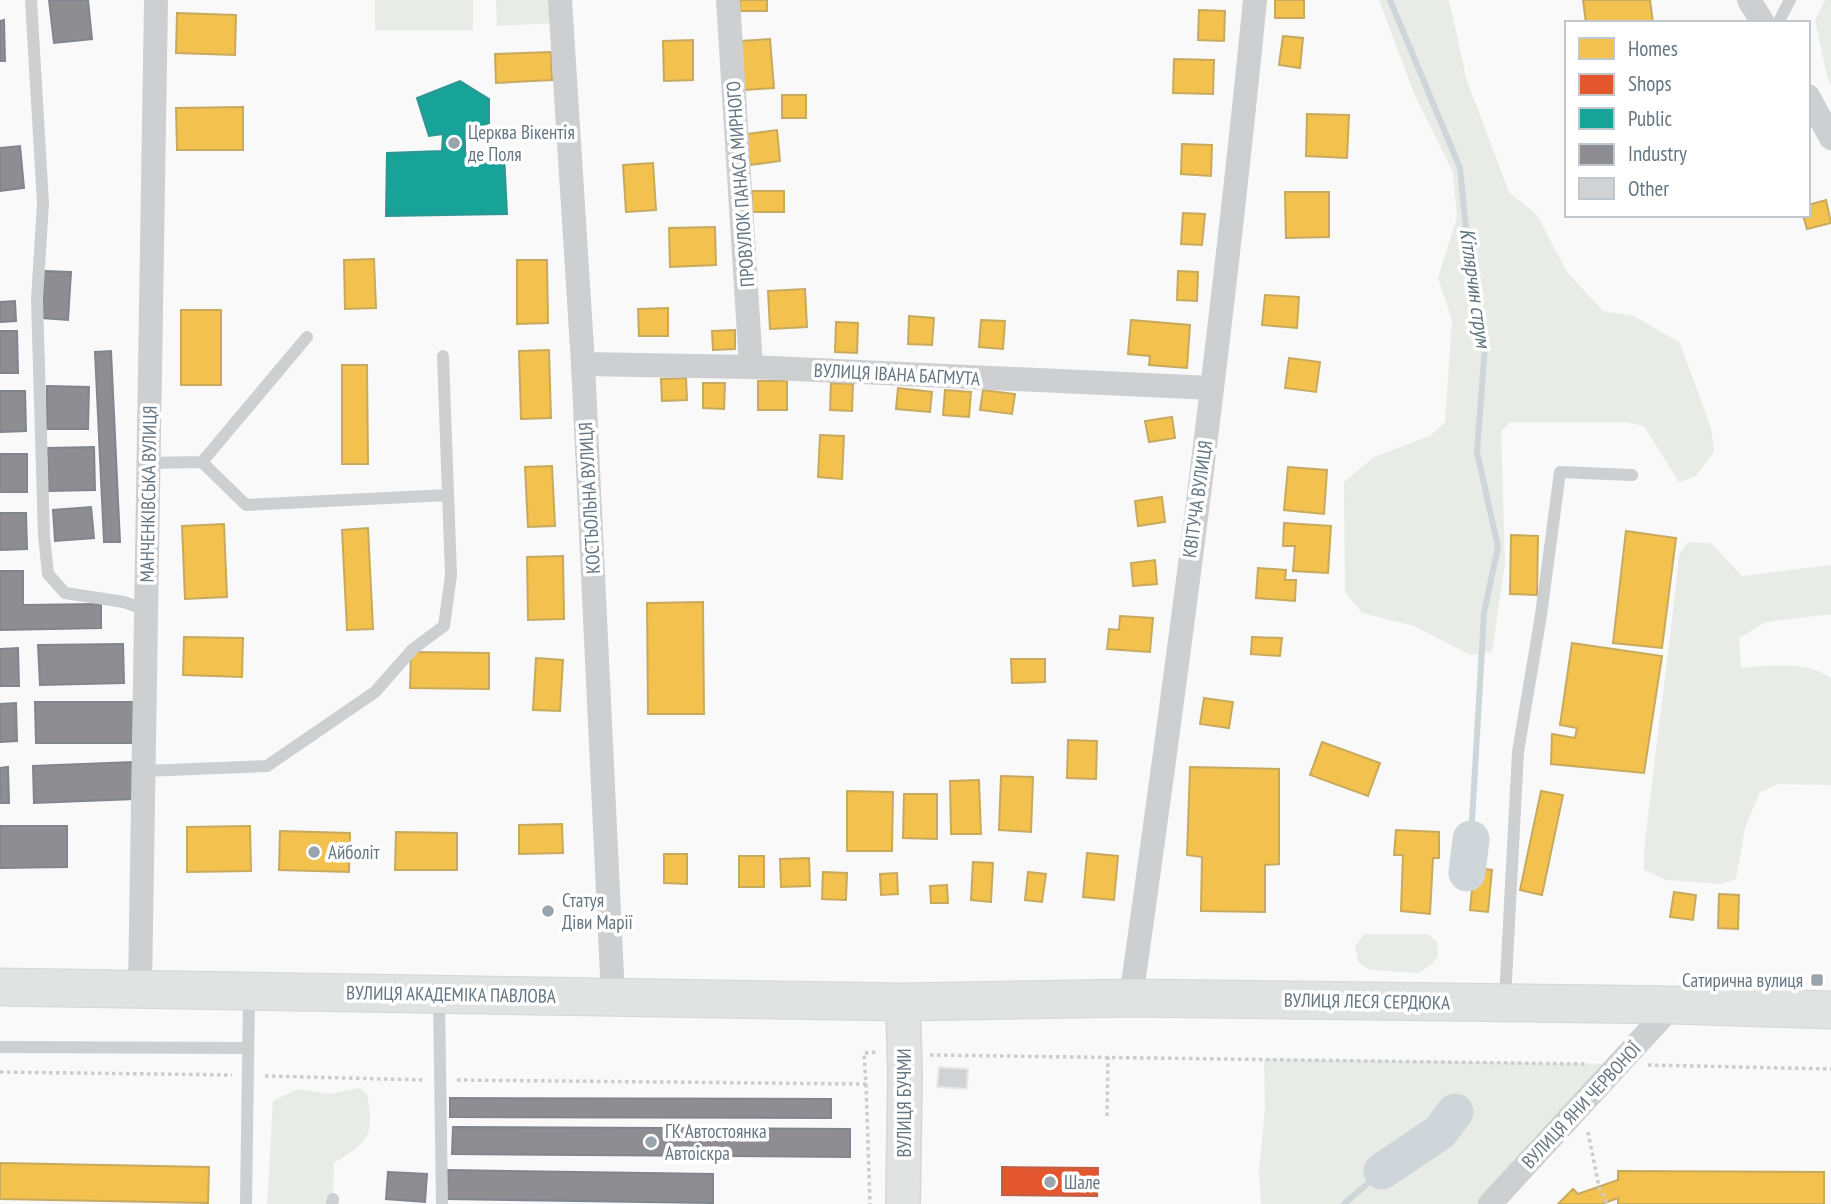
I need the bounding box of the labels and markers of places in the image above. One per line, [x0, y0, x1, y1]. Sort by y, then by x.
place label: Церква Вікентія де Поля [468, 120, 575, 166]
marker: Церква Вікентія де Поля [446, 135, 462, 151]
place label: Айболіт [328, 840, 381, 864]
marker: Айболіт [306, 844, 322, 860]
place label: Статуя Діви Марії [562, 888, 633, 934]
marker: Статуя Діви Марії [540, 903, 556, 919]
place label: Сатирична вулиця [1682, 968, 1803, 992]
marker: Сатирична вулиця [1809, 972, 1825, 988]
place label: ГК Автостоянка Автоіскра [665, 1119, 767, 1165]
marker: ГК Автостоянка Автоіскра [643, 1134, 659, 1150]
place label: Шале [1064, 1170, 1101, 1194]
marker: Шале [1042, 1174, 1058, 1190]

